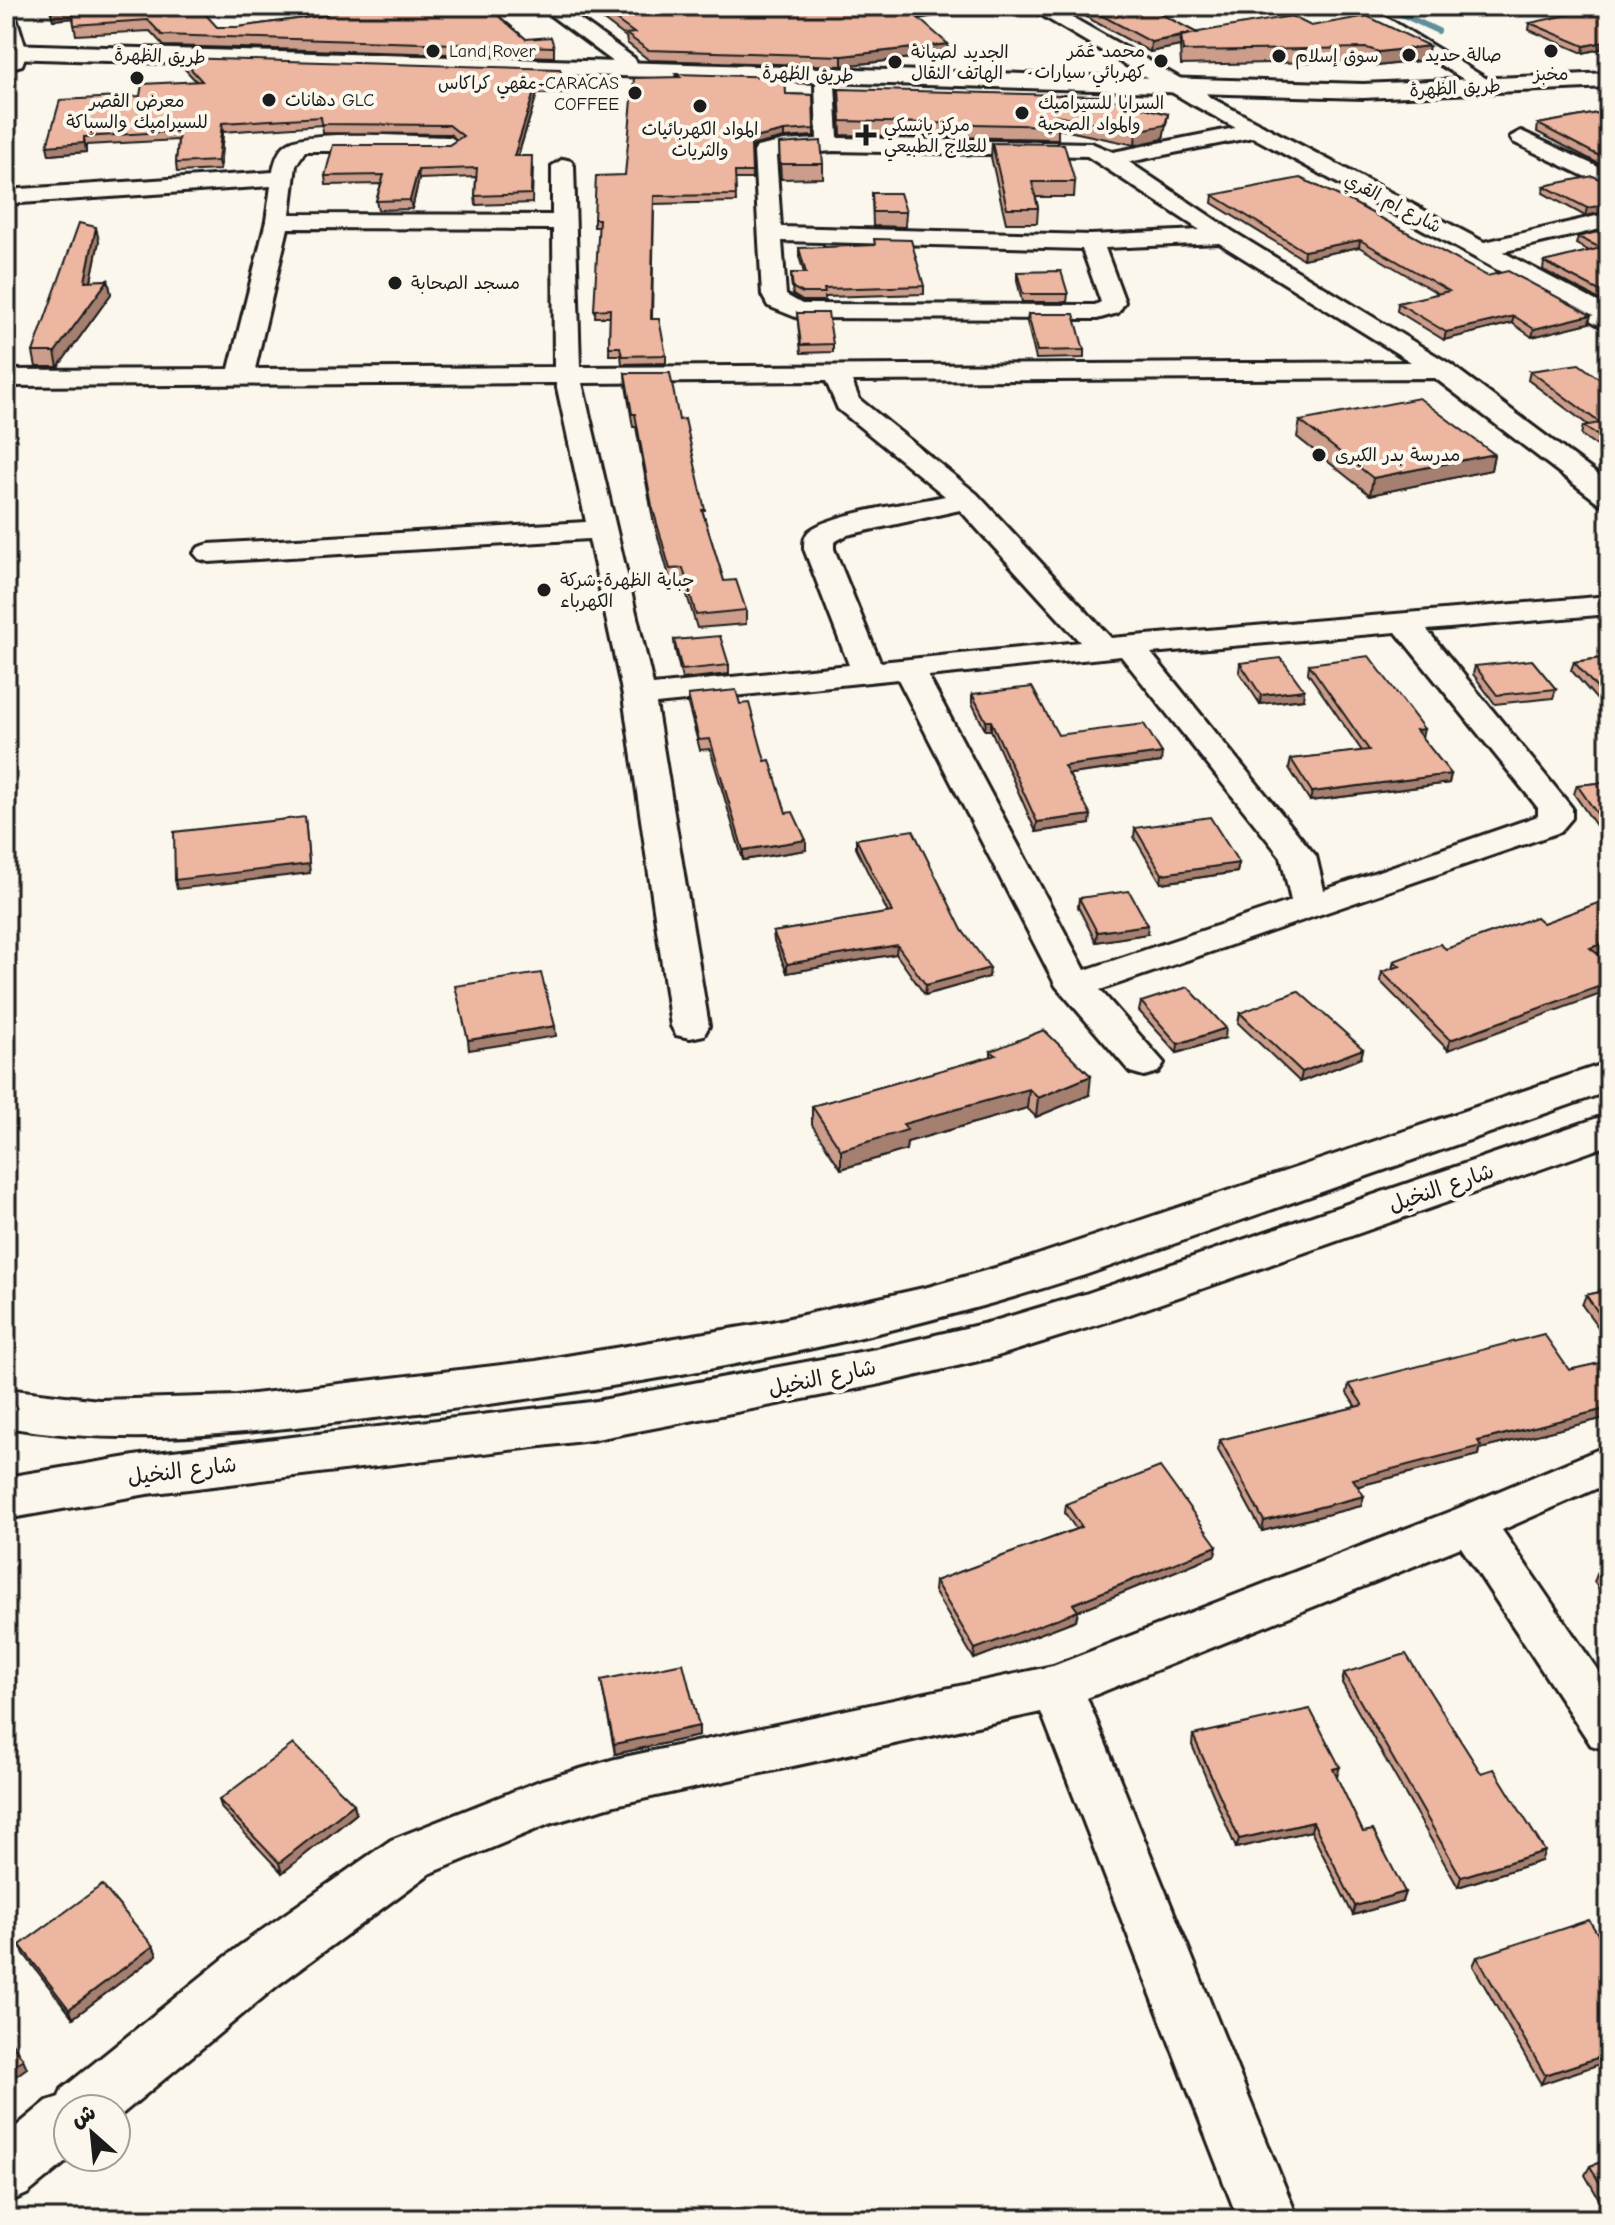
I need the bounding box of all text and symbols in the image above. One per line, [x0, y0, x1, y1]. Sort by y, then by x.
place label: Land Rover [449, 41, 537, 62]
place label: محمد عَمَر -كهربائي سيارات [1027, 41, 1145, 88]
marker: Land Rover [424, 42, 442, 60]
place label: الجديد لصيانة الهاتف النقال [911, 42, 1009, 84]
marker: مخبز [1542, 42, 1560, 60]
street label: طريق الظهرة [114, 44, 206, 69]
place label: صالة حديد [1425, 45, 1502, 66]
place label: سوق إسلام [1295, 46, 1379, 70]
marker: صالة حديد [1400, 46, 1418, 64]
marker: سوق إسلام [1270, 47, 1288, 65]
marker: محمد عَمَر -كهربائي سيارات [1152, 52, 1170, 70]
marker: الجديد لصيانة الهاتف النقال [886, 53, 904, 71]
street label: طريق الظهرة [762, 62, 854, 87]
place label: مخبز [1531, 64, 1569, 85]
marker: معرض القصر للسيراميك والسباكة [128, 69, 146, 87]
place label: مقهي كراكاس-CARACAS COFFEE [438, 73, 619, 115]
street label: طريق الظهرة [1409, 76, 1501, 101]
marker: مقهي كراكاس-CARACAS COFFEE [626, 84, 644, 102]
place label: دهانات GLC [285, 90, 374, 111]
place label: معرض القصر للسيراميك والسباكة [66, 91, 208, 133]
marker: دهانات GLC [260, 91, 278, 109]
place label: السرايا للسيراميك والمواد الصحية [1038, 93, 1164, 135]
marker: المواد الكهربائيات والثريات [691, 97, 709, 115]
marker: السرايا للسيراميك والمواد الصحية [1013, 104, 1031, 122]
place label: مركز يانسكي للعلاج الطبيعي [884, 115, 987, 162]
place label: المواد الكهربائيات والثريات [642, 119, 759, 161]
marker: مركز يانسكي للعلاج الطبيعي [855, 124, 877, 146]
street label: شارع ام القري [1340, 169, 1445, 240]
place label: مسجد الصحابة [411, 273, 520, 294]
marker: مسجد الصحابة [386, 274, 404, 292]
place label: مدرسة بدر الكبرى [1335, 445, 1460, 466]
marker: مدرسة بدر الكبرى [1310, 446, 1328, 464]
place label: جباية الظهرة-شركة الكهرباء [560, 570, 695, 612]
marker: جباية الظهرة-شركة الكهرباء [535, 581, 553, 599]
street label: شارع النخيل [1385, 1158, 1498, 1220]
street label: شارع النخيل [766, 1354, 879, 1404]
street label: شارع النخيل [126, 1451, 238, 1493]
north arrow [52, 2093, 132, 2173]
text: ش [67, 2099, 100, 2133]

